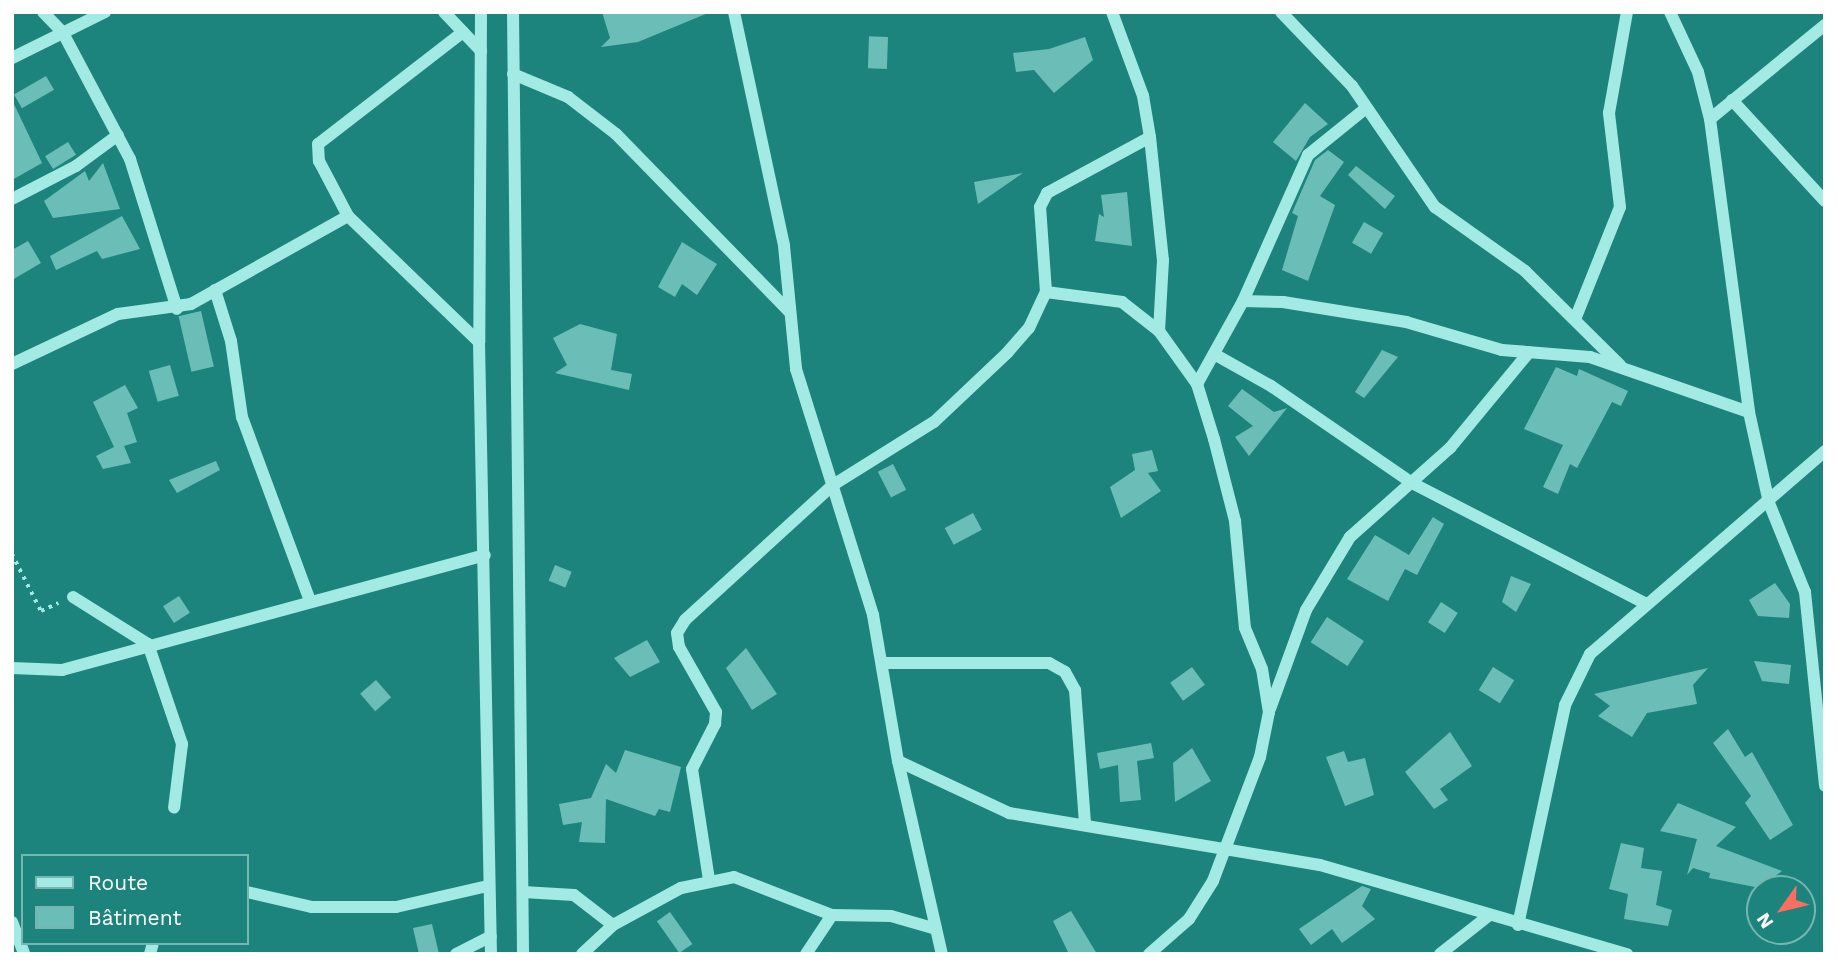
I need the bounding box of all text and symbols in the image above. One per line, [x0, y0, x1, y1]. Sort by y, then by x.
legend [21, 854, 248, 945]
text: Route [88, 870, 148, 895]
north arrow [1746, 875, 1816, 945]
text: Bâtiment [88, 905, 181, 930]
text: N [1751, 909, 1778, 933]

